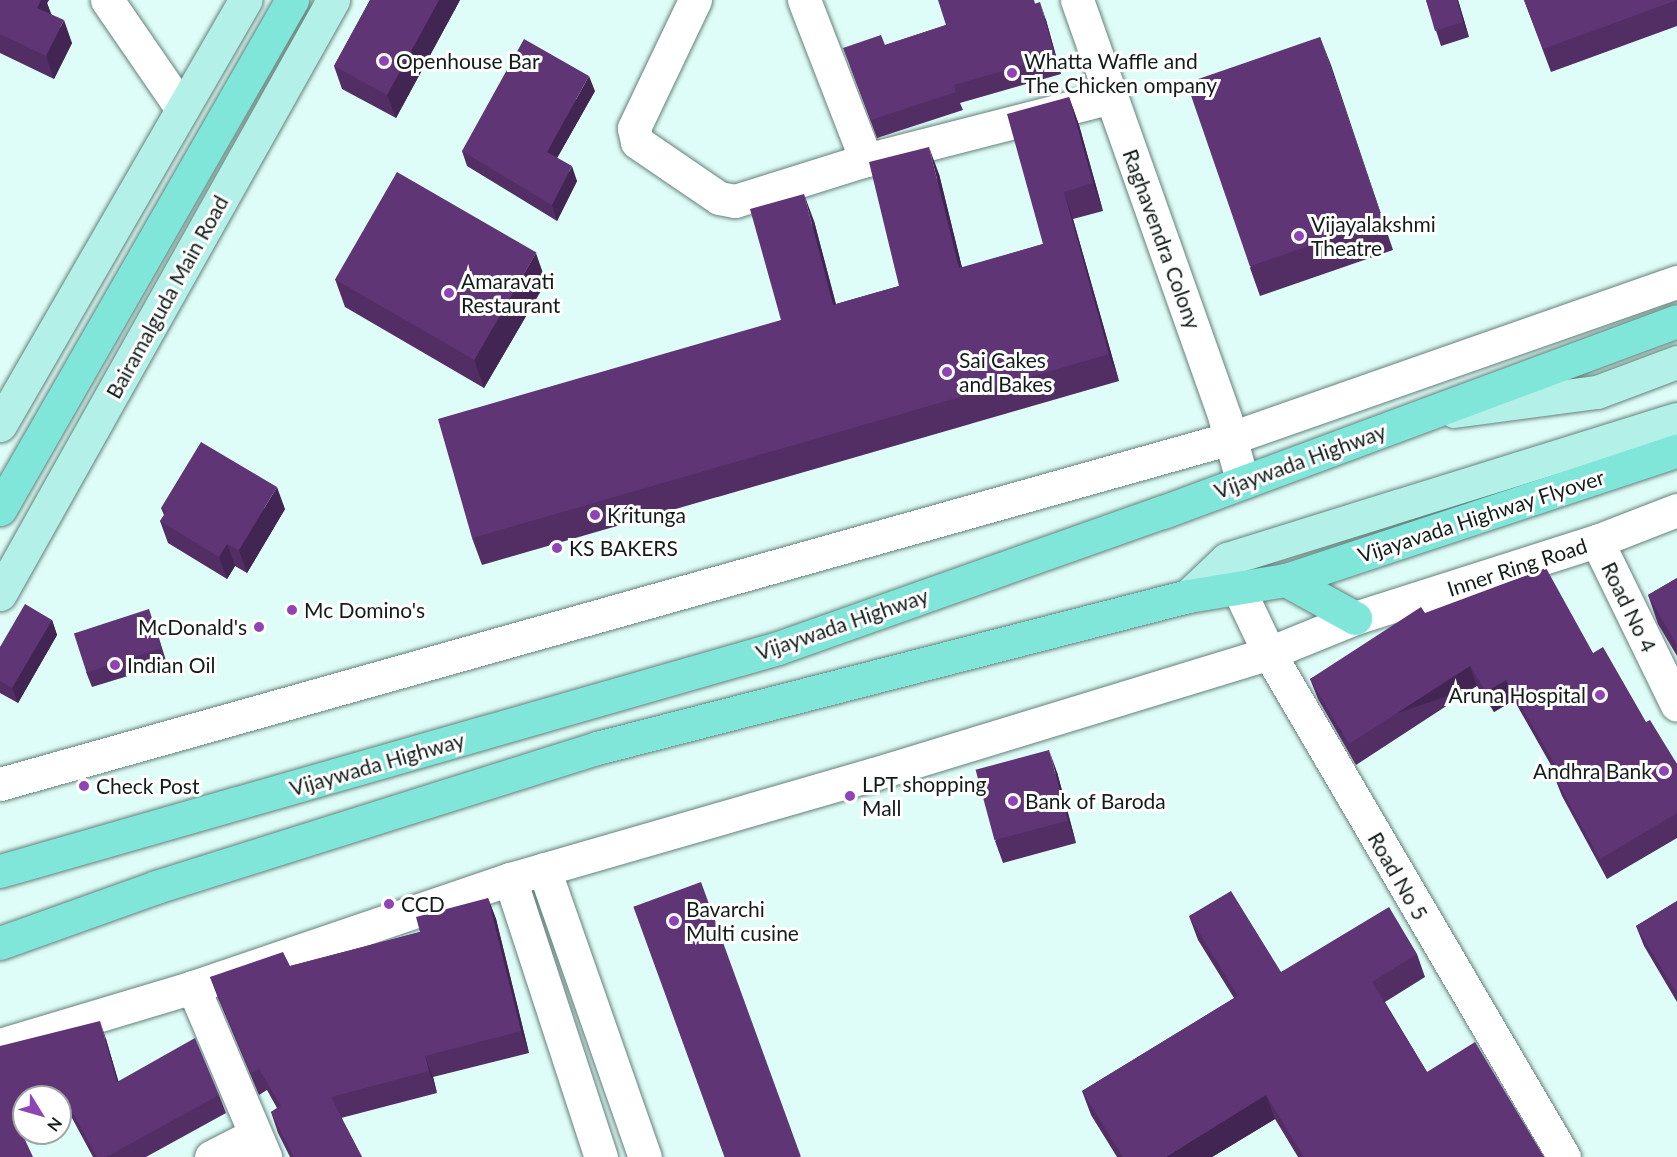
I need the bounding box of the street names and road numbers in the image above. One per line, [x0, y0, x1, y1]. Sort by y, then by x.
street label: Raghavendra Colony [1118, 146, 1206, 332]
street label: Bairamalguda Main Road [101, 191, 233, 403]
street label: Vijaywada Highway [1211, 418, 1389, 504]
street label: Vijayavada Highway Flyover [1354, 464, 1608, 568]
street label: Inner Ring Road [1444, 532, 1590, 602]
street label: Road No 4 [1596, 558, 1662, 656]
street label: Vijaywada Highway [753, 583, 931, 665]
street label: Vijaywada Highway [287, 727, 467, 801]
street label: Road No 5 [1363, 828, 1433, 924]

